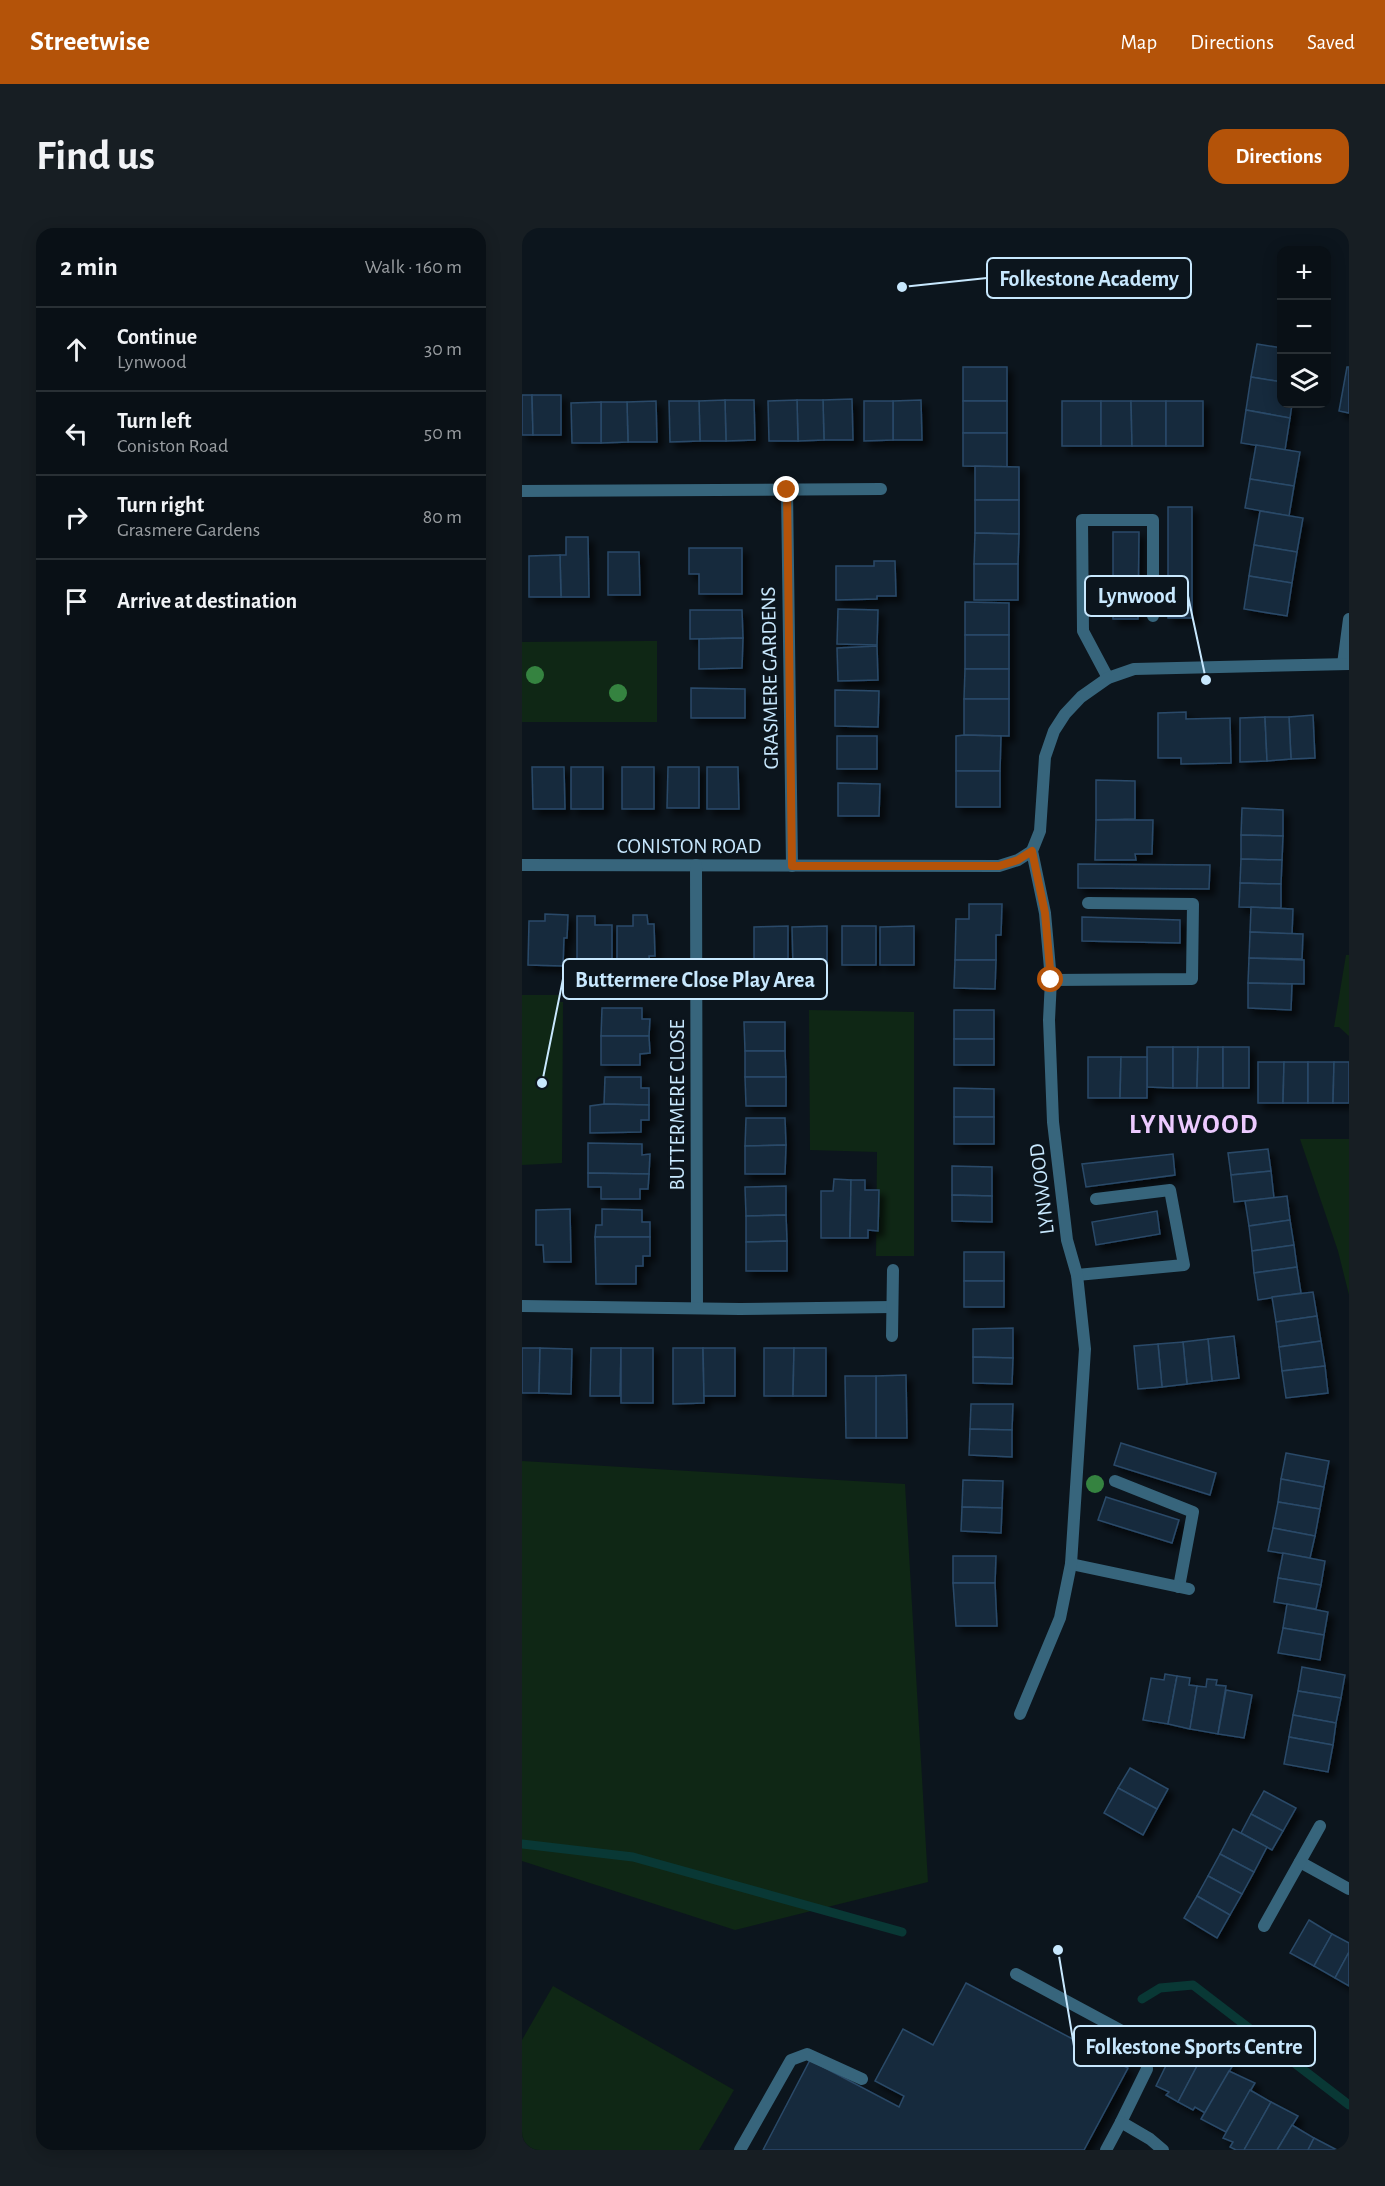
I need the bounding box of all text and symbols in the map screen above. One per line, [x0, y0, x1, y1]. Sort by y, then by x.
text: Streetwise [30, 28, 150, 56]
text: Map [1121, 32, 1157, 53]
text: Directions [1190, 32, 1274, 53]
text: Saved [1307, 32, 1355, 53]
button: Directions [1208, 129, 1349, 184]
text: Find us [36, 135, 155, 177]
map controls [1277, 246, 1331, 408]
button: + [1277, 246, 1331, 300]
text: 2 min [60, 254, 118, 280]
text: Walk · 160 m [365, 257, 462, 277]
callout: Folkestone Academy [987, 258, 1191, 298]
text: Folkestone Academy [999, 268, 1179, 291]
button: − [1277, 300, 1331, 354]
text: Continue [117, 326, 197, 348]
icon: ahead [60, 333, 93, 366]
text: 30 m [424, 339, 462, 359]
text: Lynwood [117, 352, 187, 372]
button: layers [1277, 354, 1331, 408]
text: Turn left [117, 410, 191, 432]
icon: left [60, 417, 93, 450]
text: 50 m [424, 423, 462, 443]
text: Coniston Road [117, 436, 228, 456]
route end [773, 476, 799, 502]
text: Turn right [117, 494, 204, 516]
icon: right [60, 501, 93, 534]
text: 80 m [423, 507, 462, 527]
text: Grasmere Gardens [117, 520, 260, 540]
callout: Lynwood [1085, 576, 1188, 616]
icon: arrive [60, 585, 93, 618]
text: Lynwood [1098, 585, 1177, 608]
street label: GRASMERE GARDENS [758, 586, 782, 769]
text: Arrive at destination [117, 590, 297, 612]
street label: CONISTON ROAD [617, 836, 761, 857]
callout: Buttermere Close Play Area [563, 959, 827, 999]
route start [1037, 966, 1063, 992]
text: Buttermere Close Play Area [575, 969, 815, 992]
street label: BUTTERMERE CLOSE [667, 1019, 688, 1191]
district label: LYNWOOD [1129, 1111, 1259, 1138]
street label: LYNWOOD [1026, 1142, 1058, 1236]
callout: Folkestone Sports Centre [1074, 2026, 1315, 2066]
text: Folkestone Sports Centre [1085, 2036, 1303, 2058]

